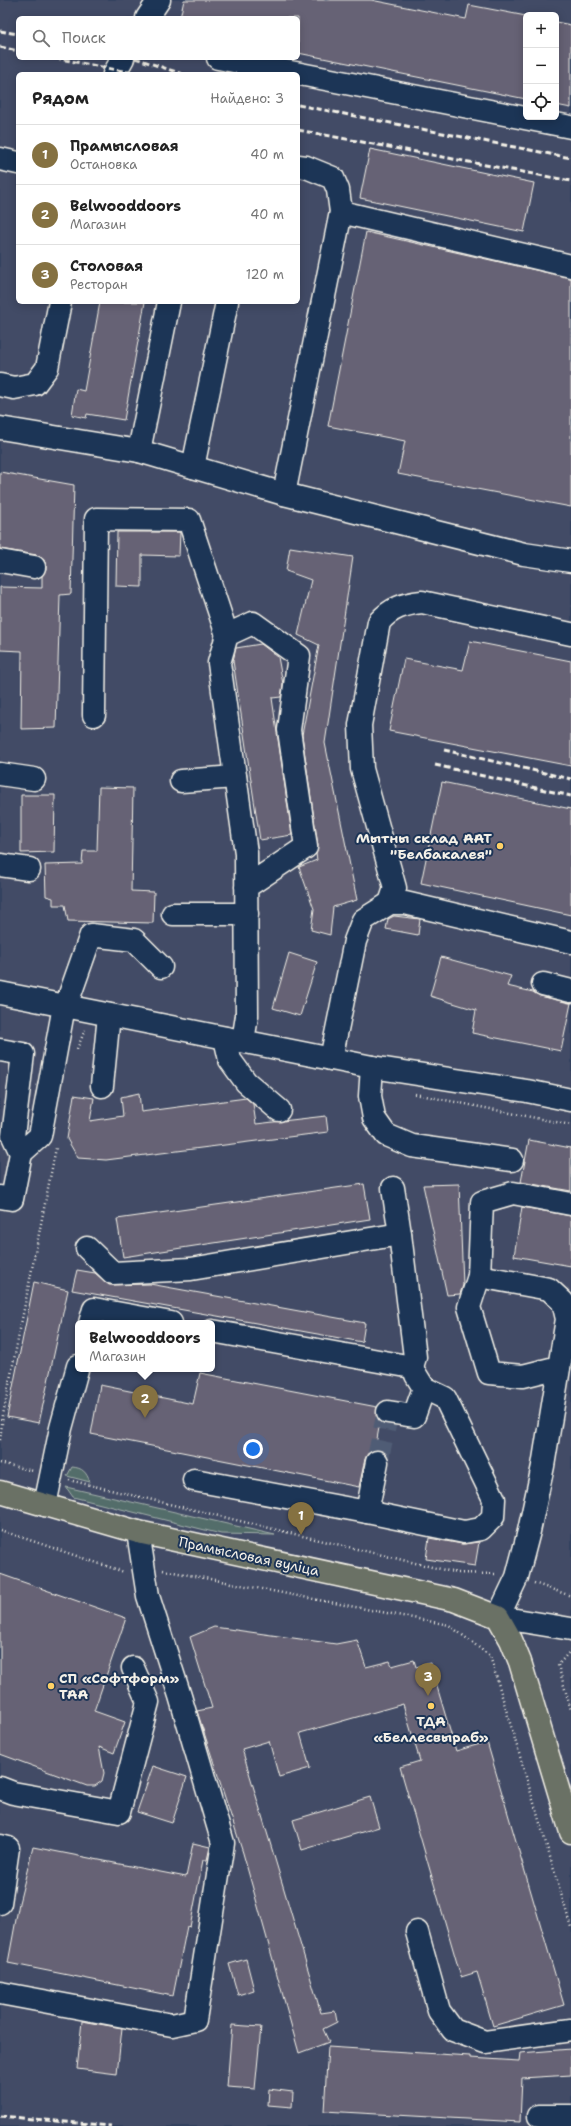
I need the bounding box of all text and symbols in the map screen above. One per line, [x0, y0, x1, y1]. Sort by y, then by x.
map controls [523, 12, 559, 120]
button: + [523, 12, 559, 48]
search box [16, 16, 300, 60]
icon: search [30, 27, 52, 49]
text: Поиск [62, 28, 106, 48]
button: − [523, 48, 559, 84]
button: locate [523, 84, 559, 120]
text: Рядом [32, 87, 89, 109]
text: Найдено: 3 [210, 90, 284, 107]
text: Прамысловая [70, 136, 179, 156]
text: 1 [42, 146, 48, 163]
text: 40 m [250, 146, 284, 163]
text: Остановка [70, 156, 137, 173]
text: Belwooddoors [70, 196, 181, 216]
text: 2 [40, 206, 50, 223]
text: 40 m [250, 206, 284, 223]
text: Магазин [70, 216, 126, 233]
text: Столовая [70, 256, 143, 276]
text: 3 [40, 266, 50, 283]
text: 120 m [246, 266, 284, 283]
text: Ресторан [70, 276, 128, 293]
place label: Мытны склад ААТ "Белбакалея" [356, 829, 492, 863]
marker: Мытны склад ААТ "Белбакалея" [495, 841, 505, 851]
popup [75, 1320, 215, 1372]
text: Belwooddoors [89, 1328, 201, 1348]
text: Магазин [89, 1348, 146, 1365]
pin: 2 [132, 1385, 158, 1418]
your location [243, 1439, 263, 1459]
pin: 1 [288, 1502, 314, 1535]
street label: Прамысловая вуліца [177, 1532, 321, 1580]
pin: 3 [415, 1663, 441, 1696]
place label: СП «Софтформ» ТАА [59, 1669, 180, 1703]
marker: СП «Софтформ» ТАА [46, 1681, 56, 1691]
marker: ТДА «Беллесвыраб» [426, 1701, 436, 1711]
place label: ТДА «Беллесвыраб» [373, 1712, 489, 1746]

